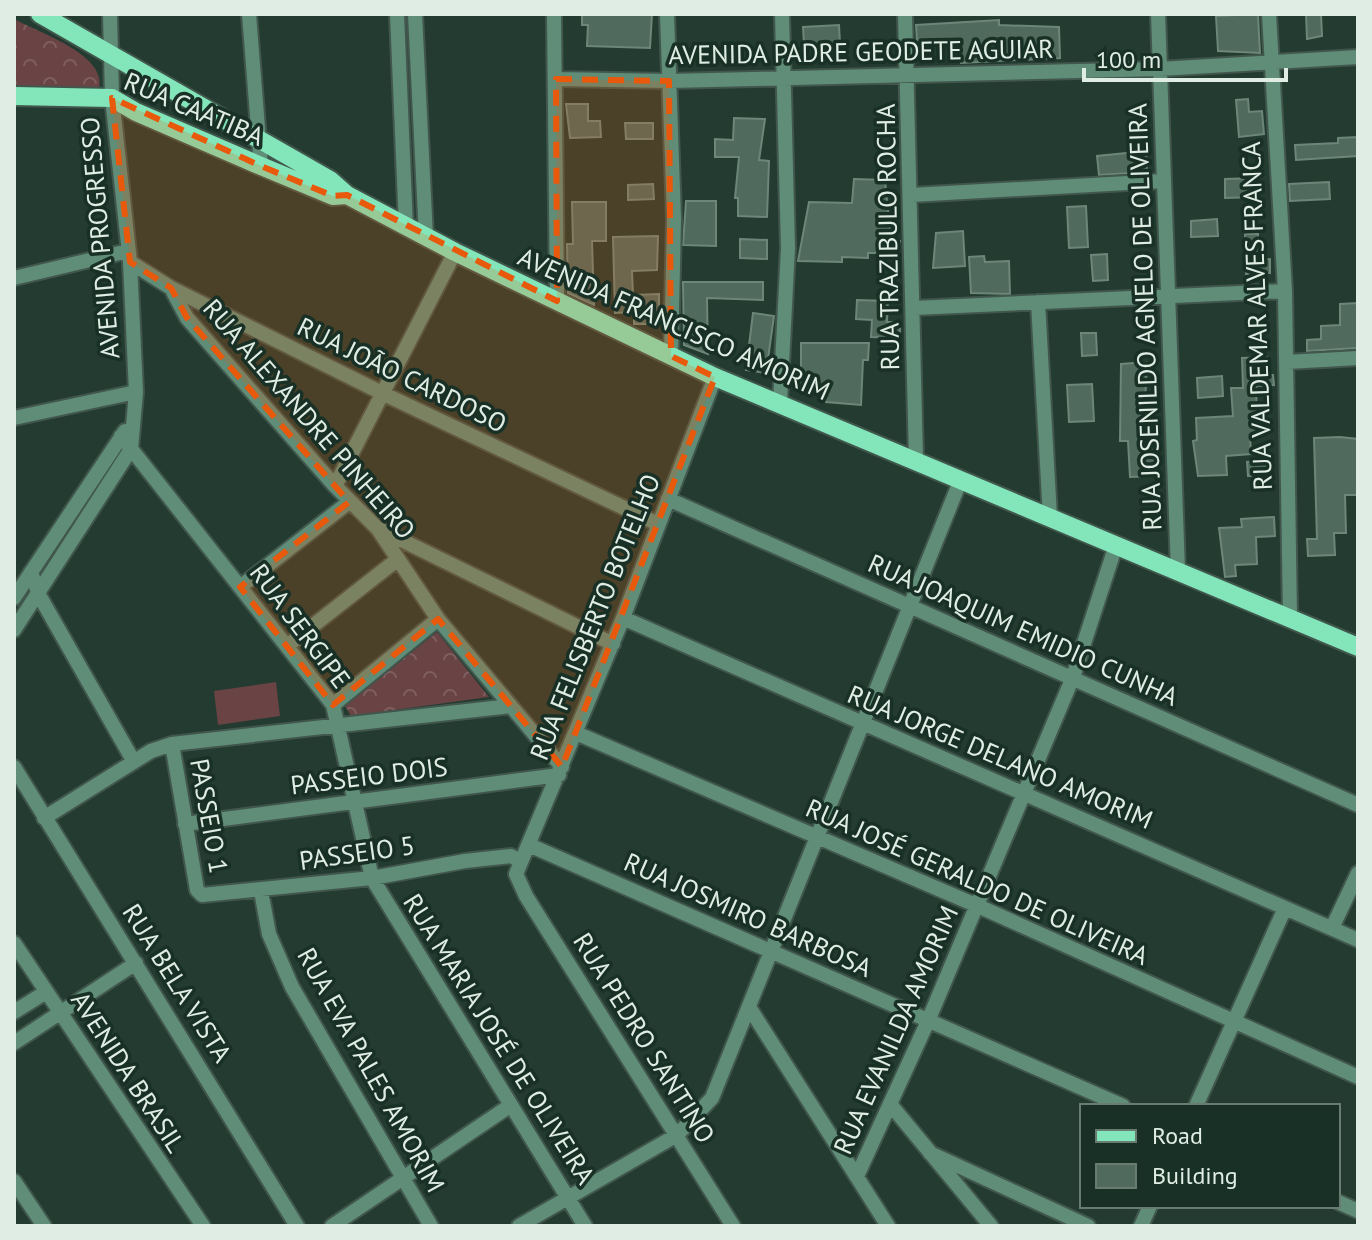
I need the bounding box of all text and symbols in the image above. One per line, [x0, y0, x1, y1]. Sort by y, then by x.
street label: AVENIDA PADRE GEODETE AGUIAR [668, 32, 1054, 71]
scale bar [1084, 32, 1286, 82]
text: 100 m [1096, 44, 1161, 75]
street label: RUA CAATIBA [119, 64, 269, 153]
street label: RUA TRAZIBULO ROCHA [869, 103, 906, 371]
street label: RUA JOSENILDO AGNELO DE OLIVEIRA [1121, 103, 1168, 531]
street label: AVENIDA PROGRESSO [72, 116, 127, 360]
street label: RUA VALDEMAR ALVES FRANCA [1234, 141, 1279, 491]
street label: AVENIDA FRANCISCO AMORIM [513, 240, 835, 407]
street label: RUA ALEXANDRE PINHEIRO [196, 292, 423, 545]
street label: RUA JOÃO CARDOSO [292, 310, 512, 440]
street label: RUA FELISBERTO BOTELHO [522, 469, 667, 765]
street label: RUA JOAQUIM EMIDIO CUNHA [863, 546, 1183, 713]
street label: RUA SERGIPE [243, 557, 358, 695]
street label: RUA JORGE DELANO AMORIM [843, 677, 1158, 836]
street label: PASSEIO DOIS [288, 749, 449, 802]
street label: PASSEIO 1 [183, 756, 236, 876]
street label: RUA JOSÉ GERALDO DE OLIVEIRA [801, 791, 1154, 972]
street label: PASSEIO 5 [297, 828, 417, 877]
street label: RUA JOSMIRO BARBOSA [619, 845, 877, 984]
street label: RUA MARIA JOSÉ DE OLIVEIRA [396, 887, 603, 1190]
street label: RUA BELA VISTA [116, 897, 239, 1068]
street label: RUA EVANILDA AMORIM [826, 900, 965, 1159]
street label: RUA PEDRO SANTINO [566, 926, 722, 1149]
street label: RUA EVA PALES AMORIM [290, 942, 452, 1198]
street label: AVENIDA BRASIL [64, 985, 193, 1158]
legend [1080, 1104, 1340, 1208]
text: Road [1152, 1120, 1203, 1151]
text: Building [1152, 1160, 1238, 1191]

